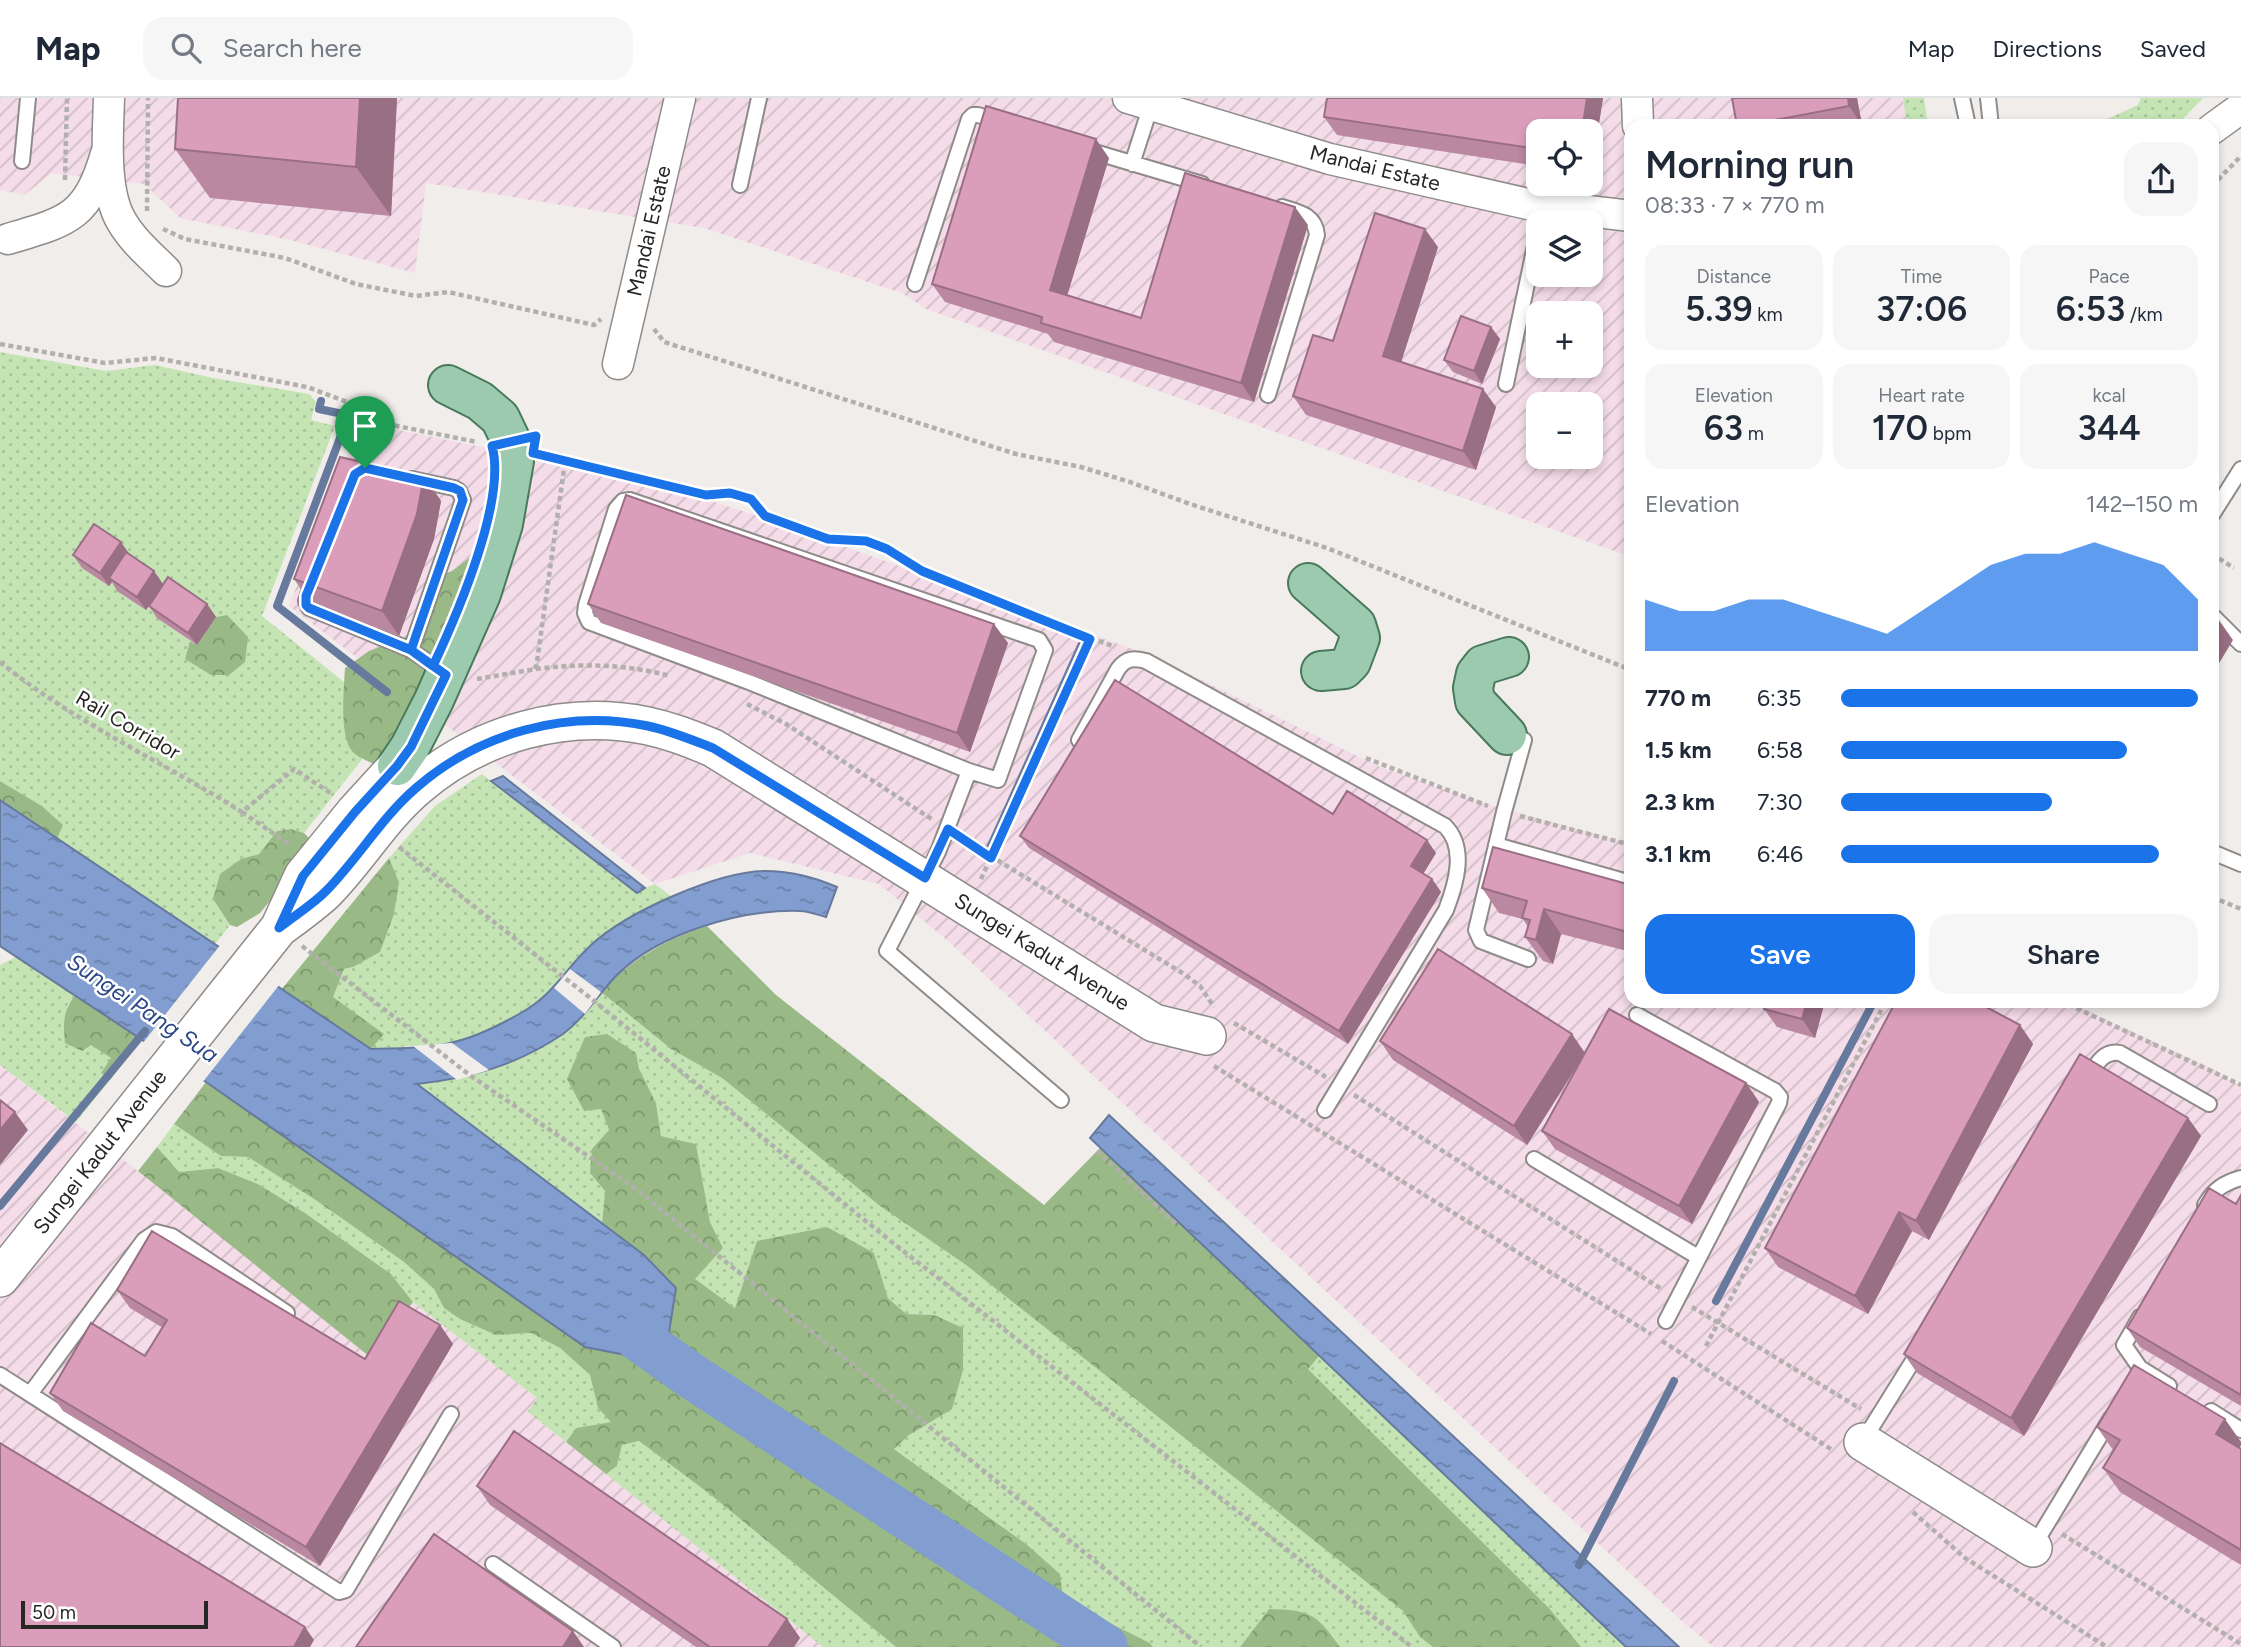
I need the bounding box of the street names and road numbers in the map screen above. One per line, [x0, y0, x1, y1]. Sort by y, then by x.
street label: Mandai Estate [1307, 139, 1443, 196]
street label: Mandai Estate [621, 163, 676, 299]
street label: Rail Corridor [72, 685, 185, 765]
street label: Sungei Kadut Avenue [950, 888, 1134, 1016]
street label: Sungei Kadut Avenue [28, 1065, 172, 1239]

